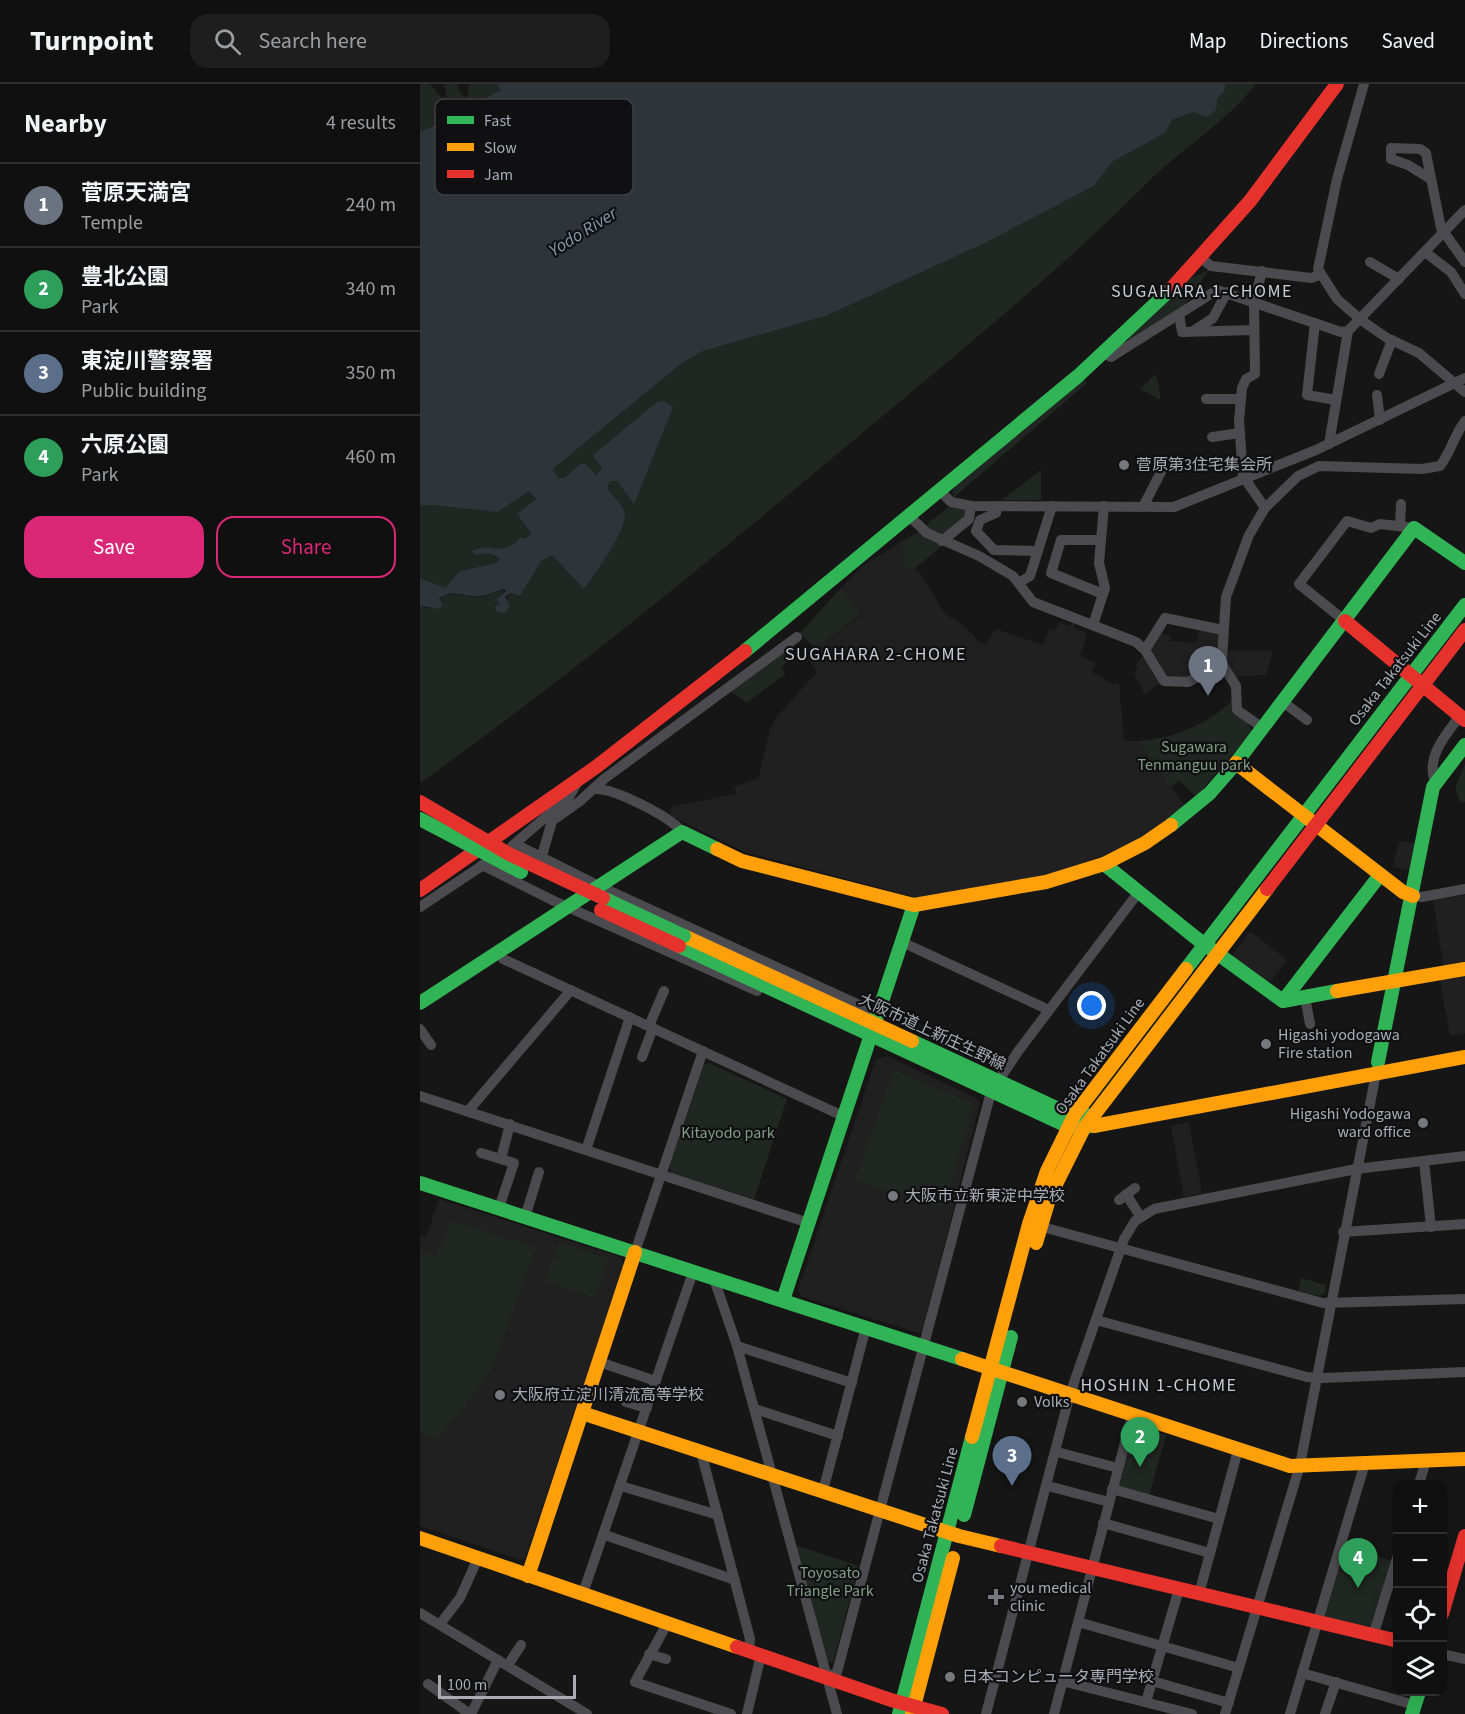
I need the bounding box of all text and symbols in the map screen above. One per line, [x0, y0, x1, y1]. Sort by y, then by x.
search box [190, 14, 610, 68]
text: Turnpoint [30, 21, 154, 61]
icon: search [211, 25, 244, 58]
text: Search here [259, 25, 367, 57]
text: Map [1189, 26, 1227, 56]
text: Directions [1260, 26, 1348, 56]
text: Saved [1381, 26, 1435, 56]
legend [435, 99, 633, 195]
text: Nearby [24, 105, 107, 142]
text: 4 results [326, 109, 396, 137]
text: Fast [484, 110, 512, 132]
text: Slow [484, 137, 517, 159]
text: Jam [484, 164, 513, 186]
text: 菅原天満宮 [81, 177, 191, 209]
text: 1 [38, 191, 49, 219]
text: 240 m [346, 191, 396, 219]
water label: Yodo River [544, 201, 623, 263]
text: Temple [81, 209, 143, 237]
text: 豊北公園 [81, 261, 169, 293]
text: 2 [38, 275, 49, 303]
text: 340 m [346, 275, 396, 303]
district label: SUGAHARA 1-CHOME [1111, 279, 1293, 304]
text: Park [81, 293, 118, 321]
text: 東淀川警察署 [81, 345, 213, 377]
text: 3 [38, 359, 49, 387]
text: 350 m [346, 359, 396, 387]
text: Public building [81, 377, 206, 405]
text: 六原公園 [81, 429, 169, 461]
text: 4 [38, 443, 49, 471]
text: 460 m [346, 443, 396, 471]
place label: 菅原第3住宅集会所 [1136, 454, 1272, 476]
marker: 菅原第3住宅集会所 [1117, 458, 1131, 472]
text: Park [81, 461, 118, 489]
button: Save [24, 516, 204, 578]
button: Share [216, 516, 396, 578]
street label: Osaka Takatsuki Line [1343, 607, 1447, 731]
district label: SUGAHARA 2-CHOME [785, 642, 967, 667]
pin: 1 [1188, 646, 1228, 696]
park label: Sugawara Tenmanguu park [1137, 736, 1251, 776]
street label: 大阪市道上新庄生野線 [855, 988, 1009, 1076]
your location [1077, 991, 1106, 1020]
street label: Osaka Takatsuki Line [1050, 993, 1150, 1119]
place label: Higashi yodogawa Fire station [1278, 1024, 1400, 1064]
marker: Higashi yodogawa Fire station [1259, 1037, 1273, 1051]
place label: Higashi Yodogawa ward office [1290, 1103, 1411, 1143]
marker: Higashi Yodogawa ward office [1416, 1116, 1430, 1130]
park label: Kitayodo park [681, 1122, 775, 1144]
place label: 大阪市立新東淀中学校 [905, 1185, 1065, 1207]
marker: 大阪市立新東淀中学校 [886, 1189, 900, 1203]
district label: HOSHIN 1-CHOME [1080, 1373, 1238, 1398]
place label: 大阪府立淀川清流高等学校 [512, 1384, 704, 1406]
marker: 大阪府立淀川清流高等学校 [493, 1388, 507, 1402]
place label: Volks [1034, 1391, 1070, 1413]
marker: Volks [1015, 1395, 1029, 1409]
pin: 2 [1120, 1418, 1160, 1467]
pin: 3 [992, 1436, 1032, 1486]
street label: Osaka Takatsuki Line [906, 1445, 964, 1585]
map controls [1393, 1480, 1447, 1696]
button: + [1393, 1480, 1447, 1534]
button: − [1393, 1534, 1447, 1588]
pin: 4 [1338, 1538, 1378, 1588]
park label: Toyosato Triangle Park [786, 1562, 874, 1602]
place label: you medical clinic [1010, 1577, 1091, 1617]
marker: you medical clinic [987, 1588, 1005, 1606]
button: locate [1393, 1588, 1447, 1642]
button: layers [1393, 1642, 1447, 1696]
place label: 日本コンピュータ専門学校 [962, 1666, 1154, 1688]
marker: 日本コンピュータ専門学校 [943, 1670, 957, 1684]
scale bar [438, 1672, 576, 1700]
text: 100 m [447, 1674, 487, 1696]

